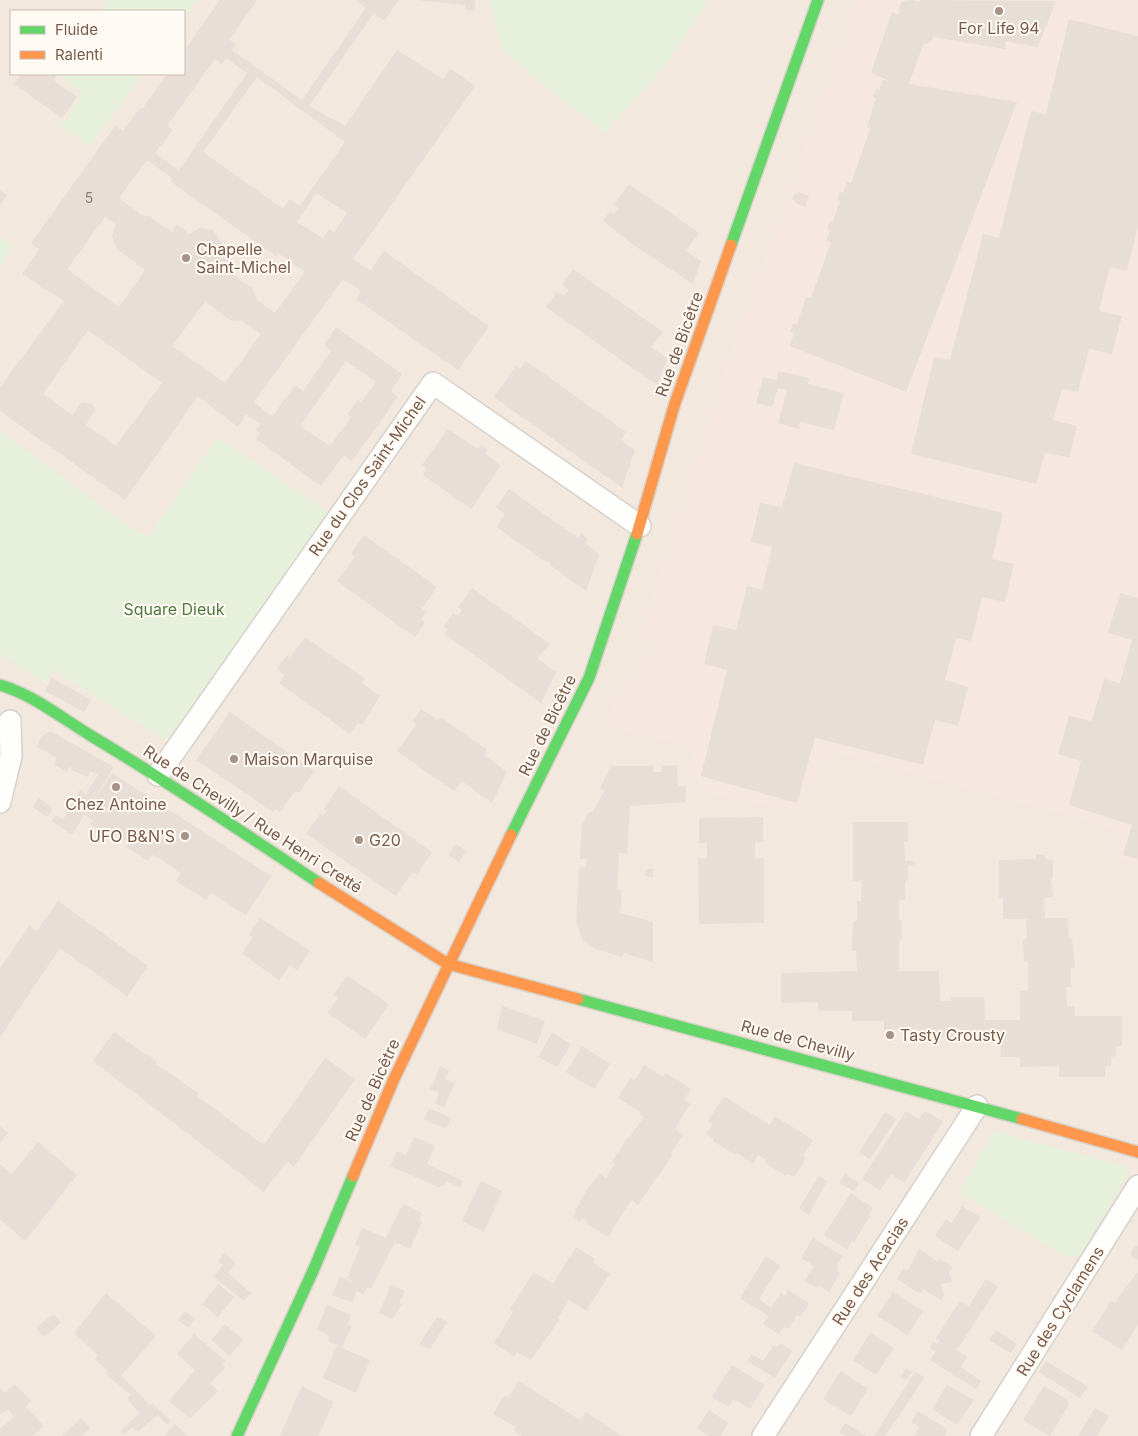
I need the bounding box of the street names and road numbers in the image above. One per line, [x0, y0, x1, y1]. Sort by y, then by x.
street label: Rue de Bicêtre [651, 289, 707, 399]
street label: Rue du Clos Saint-Michel [304, 392, 430, 560]
street label: Rue de Bicêtre [514, 671, 580, 779]
street label: Rue de Chevilly / Rue Henri Cretté [140, 741, 366, 897]
street label: Rue de Chevilly [739, 1015, 857, 1065]
street label: Rue de Bicêtre [340, 1036, 404, 1144]
street label: Rue des Acacias [827, 1213, 913, 1329]
street label: Rue des Cyclamens [1012, 1242, 1108, 1380]

